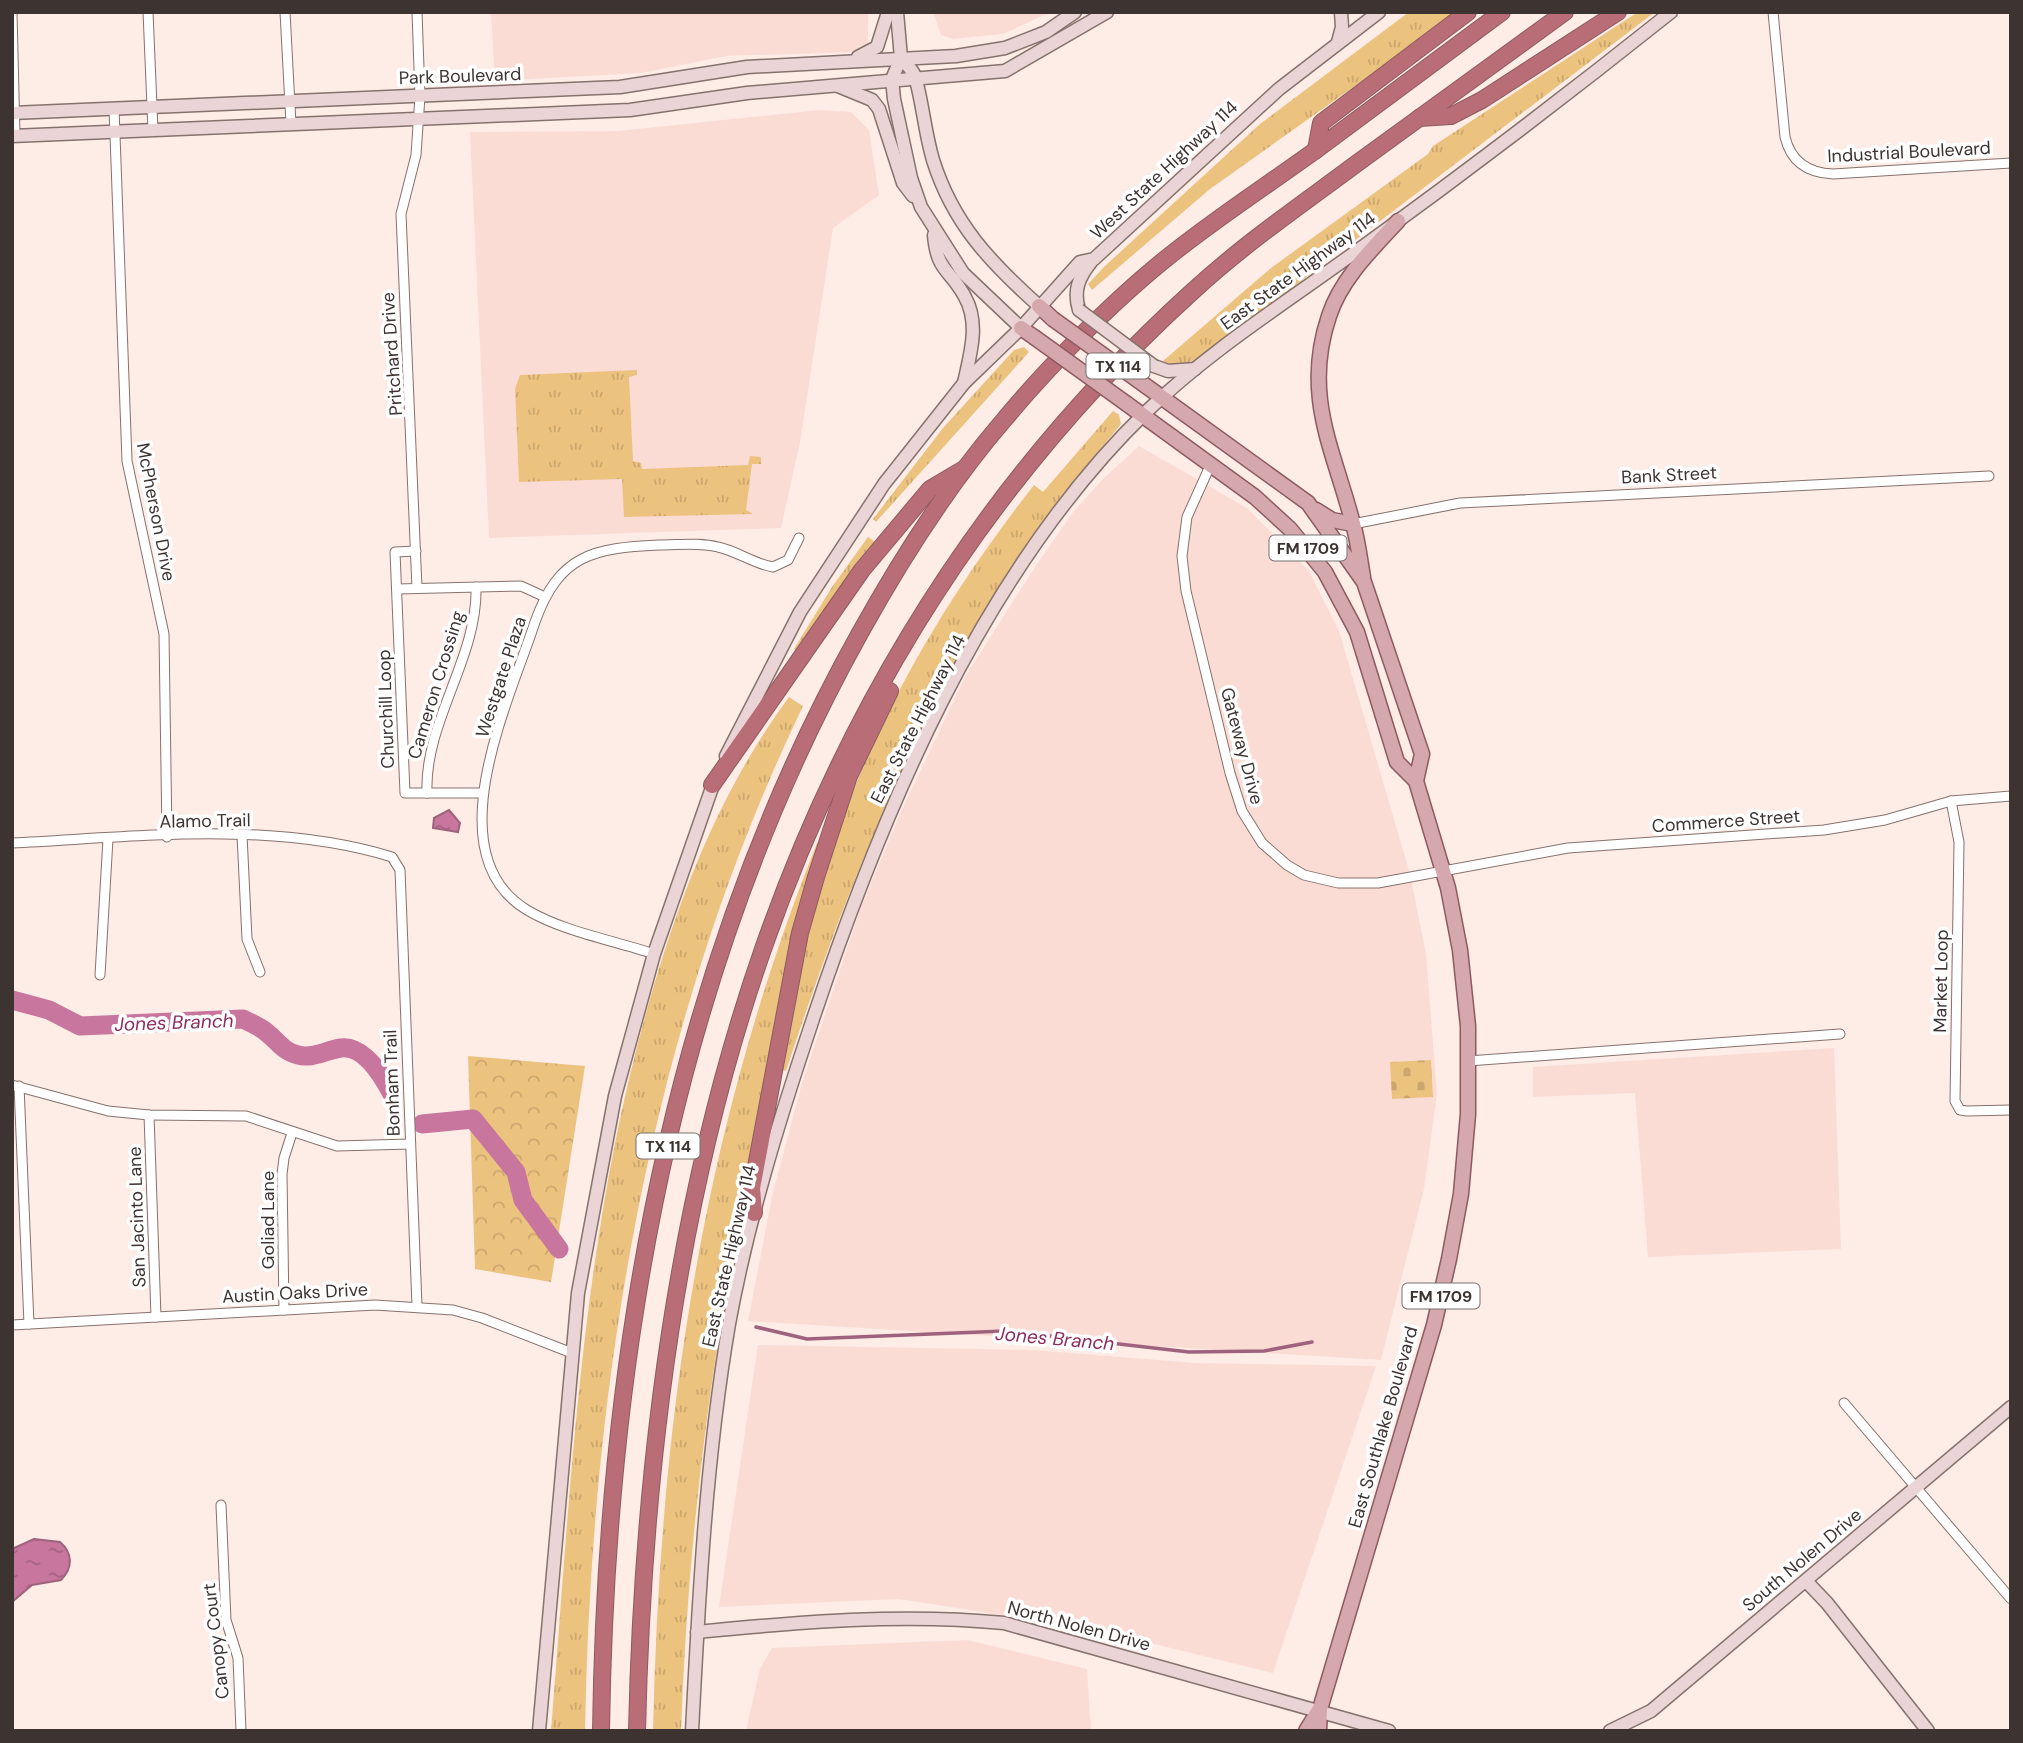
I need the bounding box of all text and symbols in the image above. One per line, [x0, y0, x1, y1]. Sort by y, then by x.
street label: Park Boulevard [398, 62, 522, 90]
street label: West State Highway 114 [1085, 95, 1243, 245]
street label: Industrial Boulevard [1827, 136, 1991, 168]
street label: East State Highway 114 [1216, 207, 1380, 335]
street label: Pritchard Drive [376, 291, 408, 417]
road number: TX 114 [1086, 354, 1150, 378]
street label: McPherson Drive [131, 441, 181, 583]
street label: Bank Street [1621, 461, 1717, 489]
road number: FM 1709 [1270, 536, 1346, 561]
street label: Cameron Crossing [402, 608, 470, 762]
street label: Westgate Plaza [470, 613, 532, 741]
street label: East State Highway 114 [865, 631, 971, 807]
street label: Churchill Loop [372, 649, 400, 769]
street label: Gateway Drive [1215, 685, 1269, 807]
street label: Commerce Street [1651, 804, 1801, 838]
street label: Alamo Trail [159, 808, 251, 834]
street label: Market Loop [1928, 929, 1954, 1033]
water label: Jones Branch [114, 1008, 234, 1037]
street label: Bonham Trail [378, 1029, 406, 1137]
road number: TX 114 [636, 1134, 700, 1158]
street label: San Jacinto Lane [123, 1146, 151, 1288]
street label: East State Highway 114 [696, 1163, 762, 1349]
street label: Goliad Lane [256, 1171, 280, 1269]
street label: Austin Oaks Drive [222, 1277, 368, 1309]
road number: FM 1709 [1402, 1284, 1480, 1308]
water label: Jones Branch [995, 1321, 1115, 1356]
street label: East Southlake Boulevard [1343, 1323, 1423, 1531]
street label: South Nolen Drive [1737, 1503, 1867, 1617]
street label: Canopy Court [197, 1582, 235, 1700]
street label: North Nolen Drive [1005, 1595, 1153, 1657]

